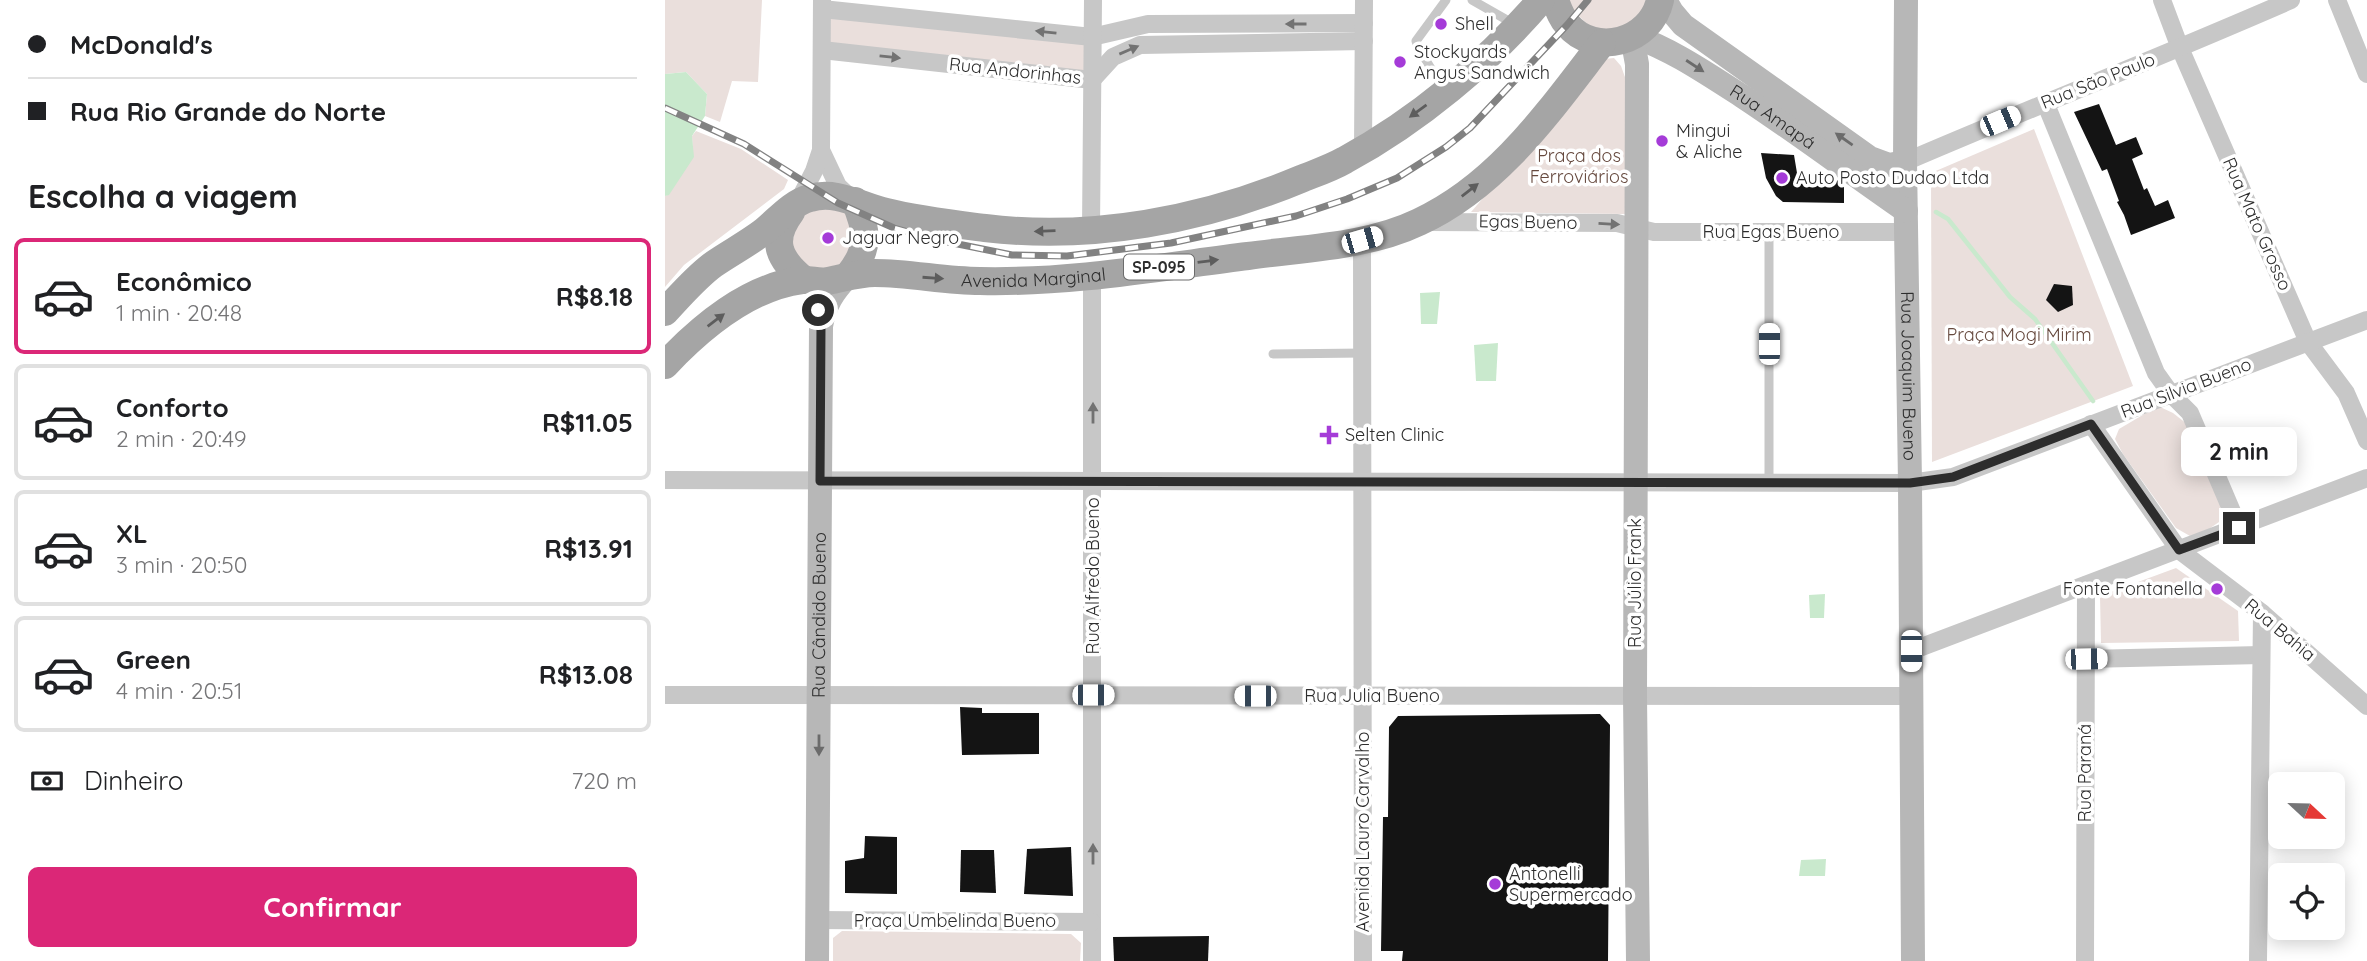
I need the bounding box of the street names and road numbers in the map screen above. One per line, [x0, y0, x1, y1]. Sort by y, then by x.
street label: Rua São Paulo [2037, 47, 2158, 114]
street label: Rua Andorinhas [948, 52, 1082, 89]
street label: Rua Amapá [1726, 79, 1820, 154]
street label: Rua Mato Grosso [2218, 154, 2297, 294]
street label: Egas Bueno [1478, 209, 1578, 234]
street label: Rua Egas Bueno [1703, 220, 1839, 243]
road number: SP-095 [1124, 255, 1194, 280]
street label: Avenida Marginal [961, 262, 1107, 292]
street label: Rua Joaquim Bueno [1896, 291, 1922, 461]
street label: Rua Silvia Bueno [2117, 352, 2254, 423]
street label: Rua Alfredo Bueno [1081, 497, 1104, 655]
street label: Rua Júlio Frank [1623, 518, 1646, 648]
street label: Rua Cândido Bueno [807, 532, 831, 698]
street label: Rua Bahia [2240, 593, 2320, 666]
street label: Rua Julia Bueno [1304, 684, 1440, 707]
street label: Rua Paraná [2073, 724, 2096, 822]
street label: Avenida Lauro Carvalho [1351, 732, 1374, 932]
street label: Praça Umbelinda Bueno [854, 909, 1056, 932]

